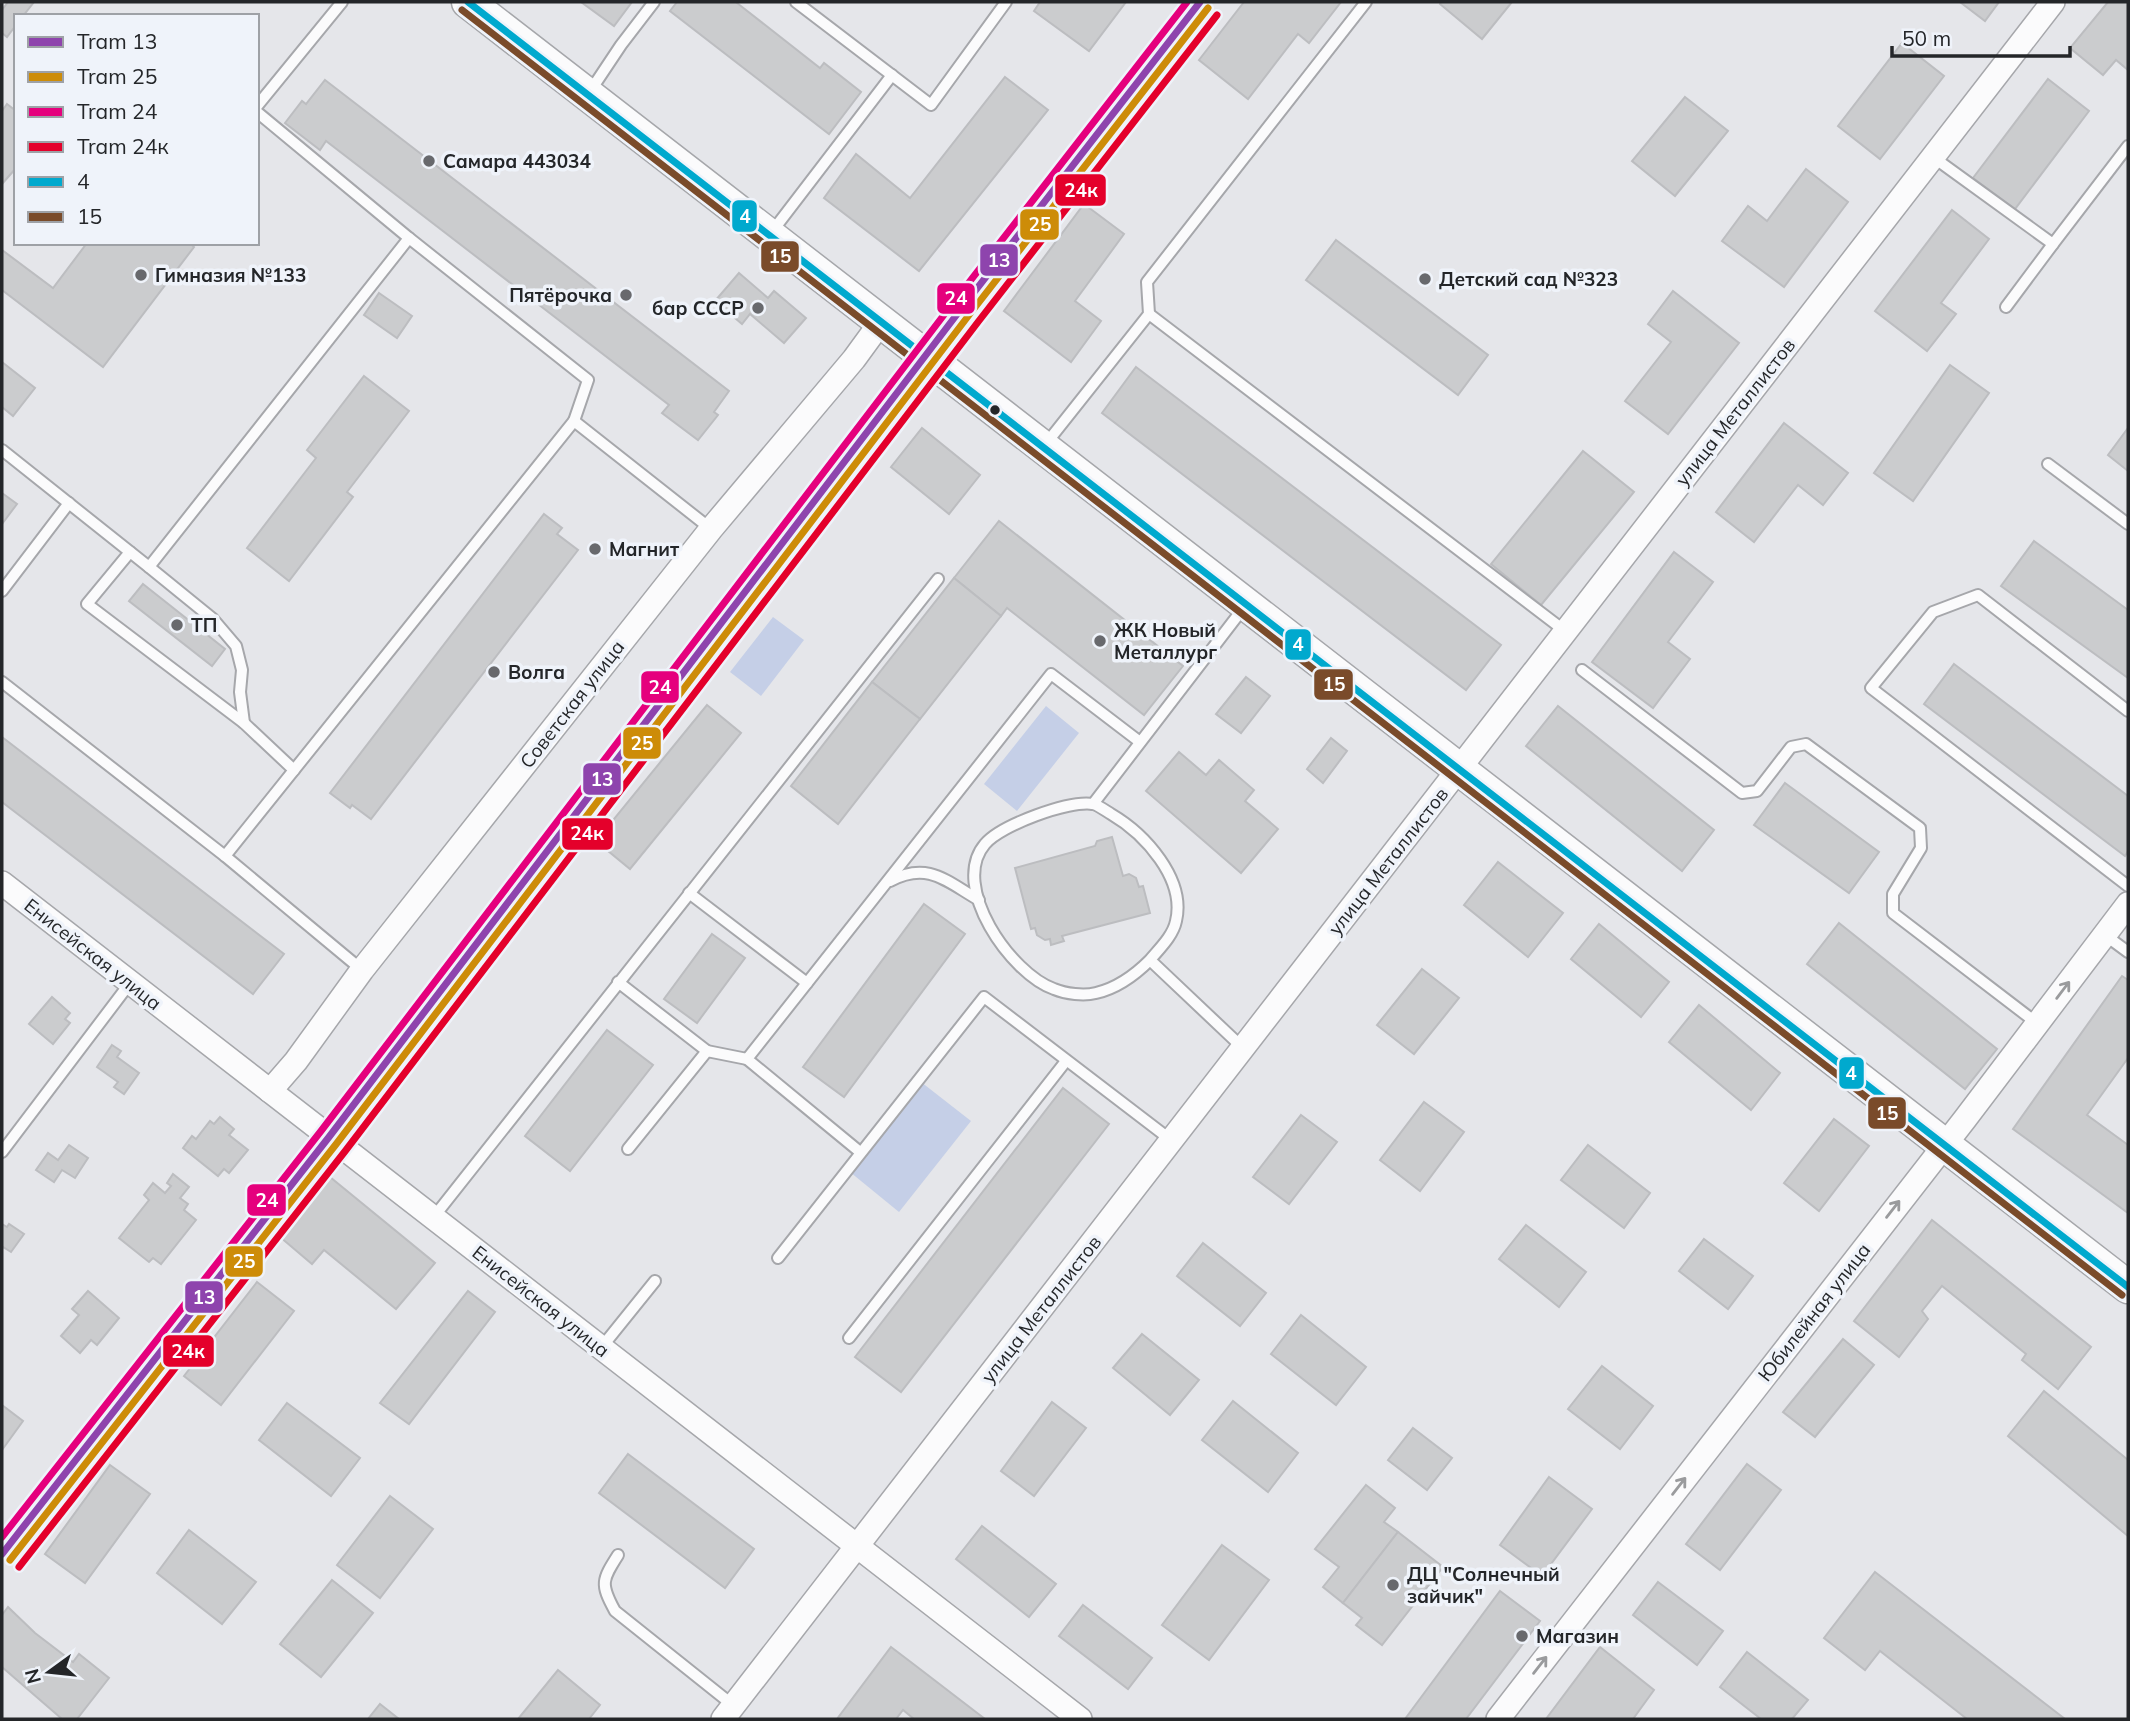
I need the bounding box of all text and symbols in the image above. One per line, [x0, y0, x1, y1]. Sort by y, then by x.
legend [14, 14, 259, 245]
scale bar [1892, 14, 2070, 58]
text: 50 m [1902, 25, 1951, 51]
text: Tram 13 [77, 28, 157, 54]
text: Tram 25 [77, 63, 157, 89]
text: Tram 24 [77, 98, 158, 124]
text: Tram 24к [77, 133, 169, 159]
place label: Самара 443034 [443, 149, 591, 173]
marker: Самара 443034 [421, 153, 437, 169]
text: 4 [77, 168, 90, 194]
line badge: 24к [1054, 173, 1107, 207]
text: 24к [1064, 178, 1098, 202]
line badge: 4 [731, 199, 758, 233]
text: 15 [77, 203, 102, 229]
text: 4 [739, 204, 751, 228]
line badge: 25 [1019, 208, 1060, 241]
text: 25 [1029, 212, 1051, 236]
line badge: 15 [760, 240, 800, 273]
line badge: 13 [979, 243, 1019, 277]
text: 15 [769, 244, 791, 268]
text: 13 [988, 248, 1010, 272]
place label: Гимназия №133 [155, 263, 306, 287]
marker: Гимназия №133 [133, 267, 149, 283]
place label: Детский сад №323 [1439, 267, 1618, 291]
marker: Детский сад №323 [1417, 271, 1433, 287]
line badge: 24 [936, 282, 976, 315]
place label: Пятёрочка [509, 283, 612, 307]
text: 24 [945, 286, 968, 310]
marker: Пятёрочка [618, 287, 634, 303]
place label: бар СССР [652, 296, 744, 320]
marker: бар СССР [750, 300, 766, 316]
street label: улица Металлистов [1670, 333, 1800, 491]
unlabelled marker [988, 403, 1002, 417]
place label: Магнит [609, 537, 680, 561]
marker: Магнит [587, 541, 603, 557]
place label: ТП [191, 613, 217, 637]
marker: ТП [169, 617, 185, 633]
place label: ЖК Новый Металлург [1114, 618, 1217, 664]
line badge: 4 [1284, 628, 1312, 661]
text: 4 [1292, 632, 1304, 656]
marker: ЖК Новый Металлург [1092, 633, 1108, 649]
street label: Советская улица [515, 635, 629, 773]
place label: Волга [508, 660, 565, 684]
marker: Волга [486, 664, 502, 680]
line badge: 15 [1313, 668, 1354, 701]
line badge: 24 [640, 670, 680, 704]
text: 15 [1323, 672, 1345, 696]
text: 24 [649, 675, 672, 699]
line badge: 25 [622, 726, 662, 760]
text: 25 [631, 731, 653, 755]
line badge: 13 [582, 762, 622, 796]
text: 13 [591, 767, 613, 791]
street label: улица Металлистов [1323, 782, 1453, 940]
line badge: 24к [561, 817, 614, 851]
text: 24к [570, 821, 604, 845]
street label: Енисейская улица [20, 893, 166, 1015]
one-way arrow [2055, 982, 2070, 1000]
line badge: 4 [1838, 1056, 1865, 1090]
text: 4 [1845, 1061, 1857, 1085]
line badge: 15 [1867, 1096, 1907, 1130]
text: 15 [1876, 1101, 1898, 1125]
line badge: 24 [246, 1183, 287, 1217]
text: 24 [256, 1188, 279, 1212]
one-way arrow [1886, 1200, 1901, 1219]
street label: улица Металлистов [976, 1230, 1106, 1388]
street label: Юбилейная улица [1753, 1238, 1875, 1386]
street label: Енисейская улица [468, 1240, 614, 1362]
line badge: 25 [224, 1245, 264, 1278]
text: 25 [233, 1249, 255, 1273]
line badge: 13 [184, 1280, 224, 1314]
text: 13 [193, 1285, 215, 1309]
line badge: 24к [162, 1334, 215, 1368]
text: 24к [171, 1339, 205, 1363]
one-way arrow [1671, 1477, 1686, 1495]
place label: ДЦ "Солнечный зайчик" [1407, 1562, 1560, 1608]
marker: ДЦ "Солнечный зайчик" [1385, 1577, 1401, 1593]
place label: Магазин [1536, 1624, 1619, 1648]
marker: Магазин [1514, 1628, 1530, 1644]
north arrow [14, 1637, 84, 1707]
one-way arrow [1532, 1657, 1547, 1675]
text: N [19, 1666, 46, 1686]

